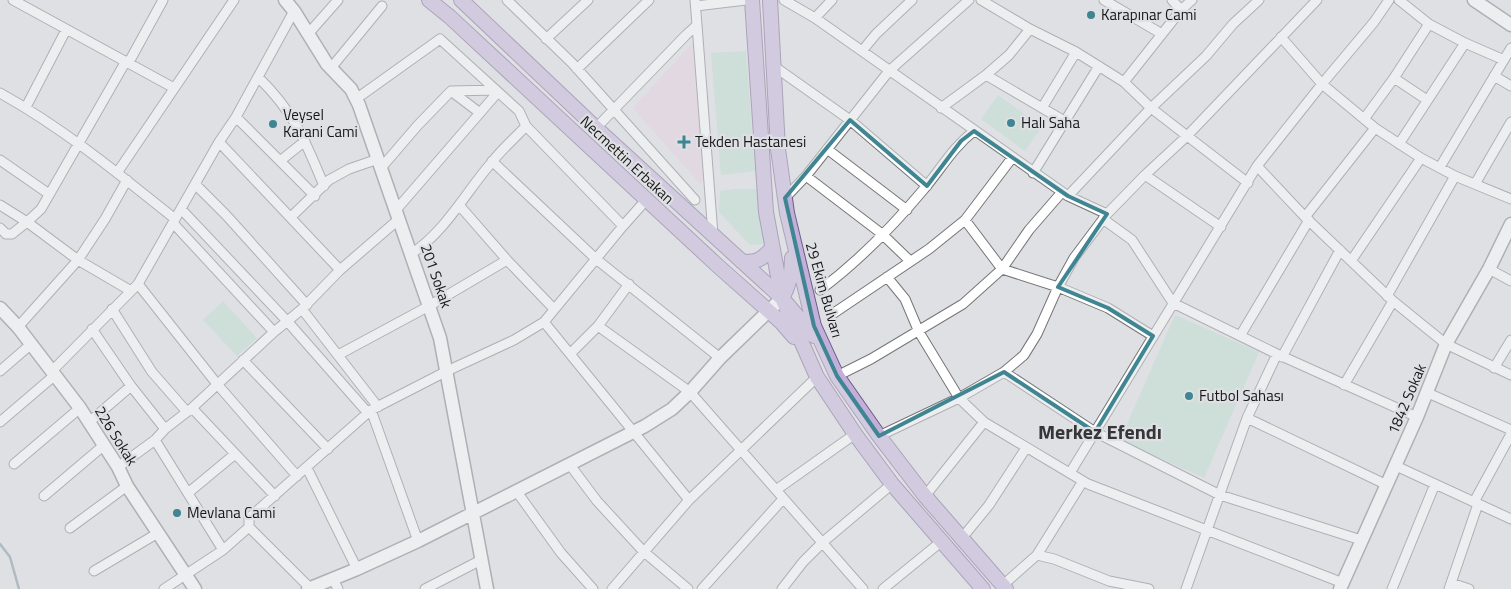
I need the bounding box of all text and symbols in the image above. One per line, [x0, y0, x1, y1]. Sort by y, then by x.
place label: Karapınar Cami [1101, 3, 1197, 26]
marker: Karapınar Cami [1085, 9, 1097, 21]
place label: Veysel Karani Cami [283, 103, 358, 143]
street label: Necmettin Erbakan [575, 110, 679, 209]
place label: Halı Saha [1021, 111, 1080, 134]
marker: Halı Saha [1005, 117, 1017, 129]
marker: Veysel Karani Cami [267, 118, 279, 130]
place label: Tekden Hastanesi [695, 130, 806, 153]
marker: Tekden Hastanesi [677, 135, 691, 149]
street label: 29 Ekim Bulvarı [800, 239, 849, 340]
street label: 201 Sokak [415, 241, 458, 311]
street label: 1842 Sokak [1381, 360, 1432, 438]
place label: Futbol Sahası [1199, 384, 1284, 407]
marker: Futbol Sahası [1183, 390, 1195, 402]
street label: 226 Sokak [89, 401, 144, 470]
district label: Merkez Efendı [1038, 416, 1162, 447]
place label: Mevlana Cami [187, 501, 276, 524]
marker: Mevlana Cami [171, 507, 183, 519]

